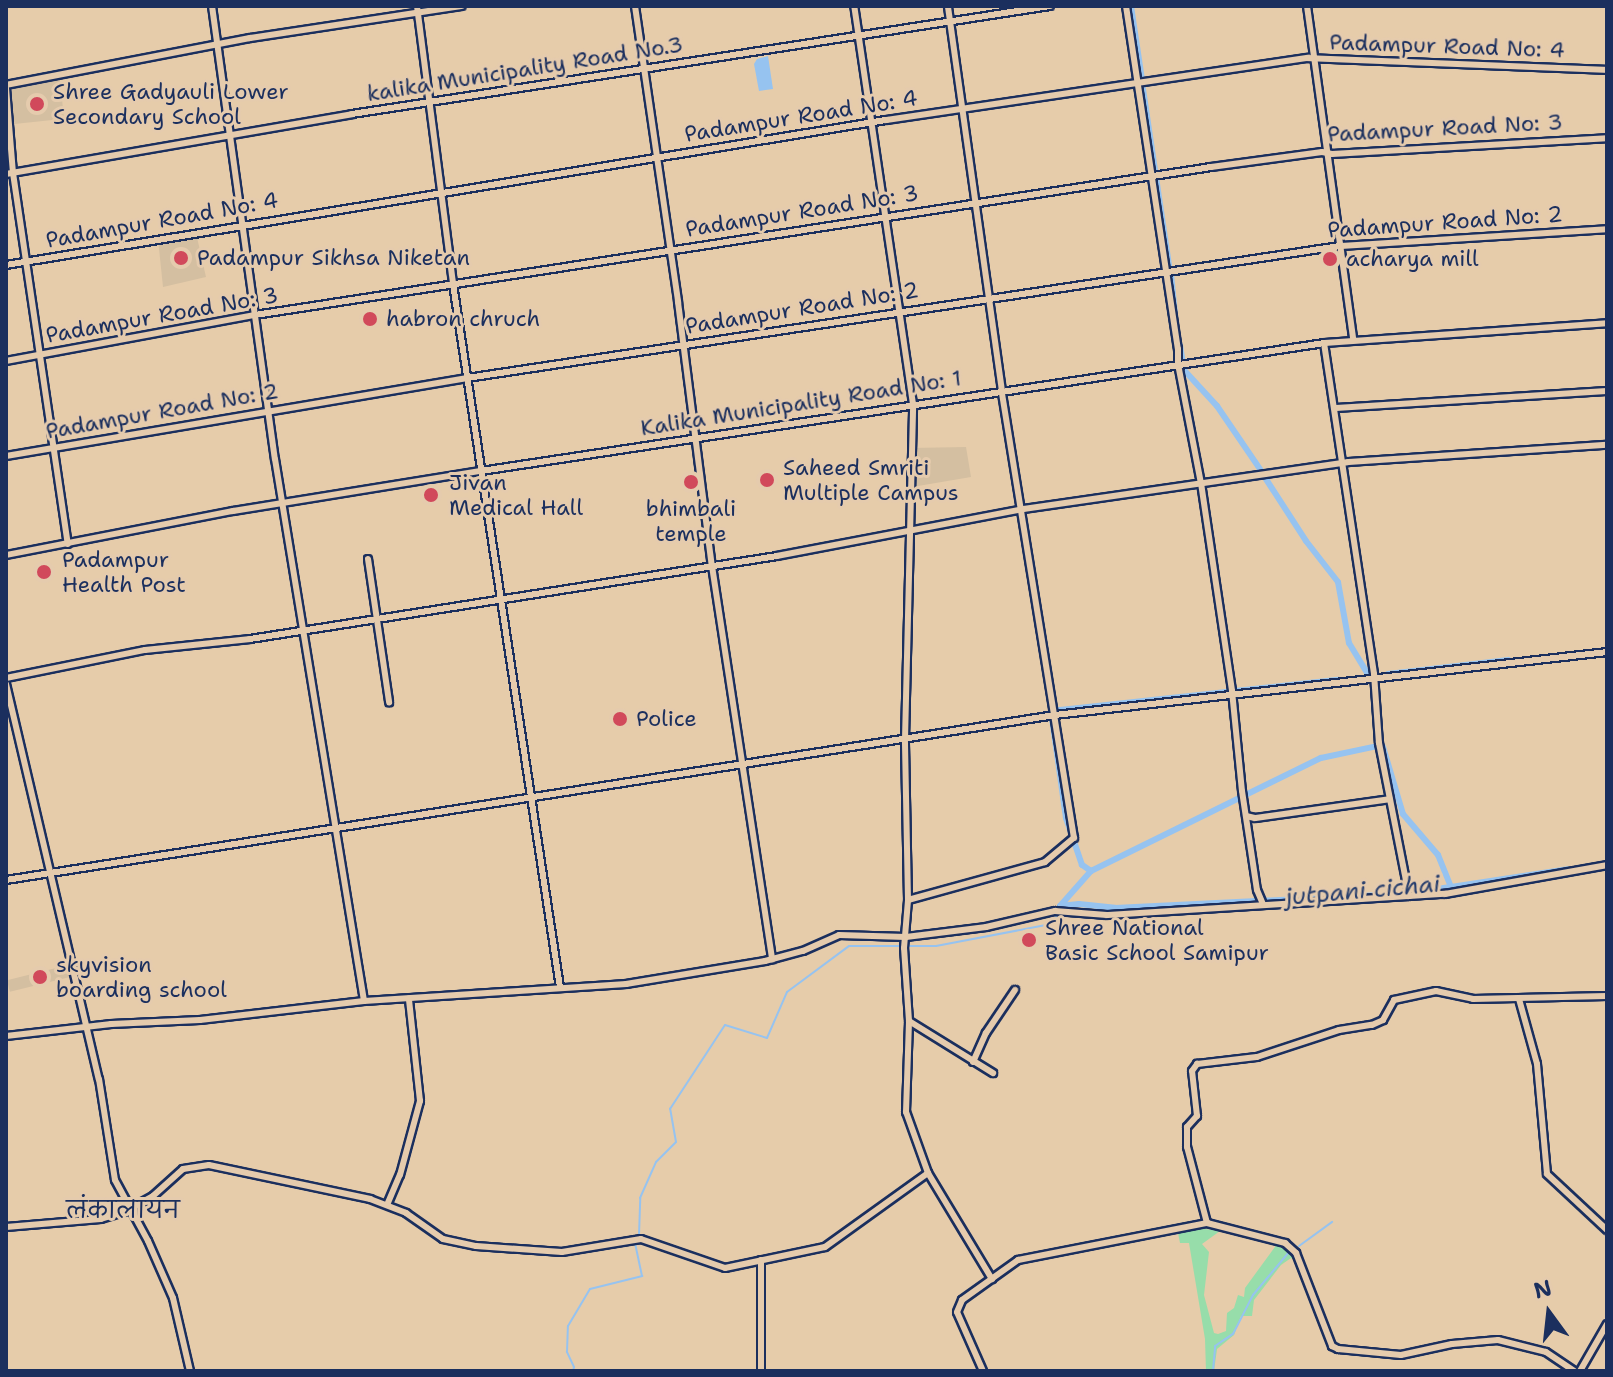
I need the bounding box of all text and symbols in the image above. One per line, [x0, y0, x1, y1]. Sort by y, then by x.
street label: Padampur Road No: 4 [1329, 29, 1565, 63]
street label: kalika Municipality Road No.3 [365, 31, 685, 107]
place label: Shree Gadyauli Lower Secondary School [53, 78, 289, 130]
street label: Padampur Road No: 4 [683, 85, 919, 147]
marker: Shree Gadyauli Lower Secondary School [28, 95, 46, 113]
street label: Padampur Road No: 3 [1327, 109, 1563, 147]
street label: Padampur Road No: 3 [684, 180, 920, 242]
street label: Padampur Road No: 4 [44, 187, 280, 253]
street label: Padampur Road No: 2 [1327, 201, 1563, 243]
place label: Padampur Sikhsa Niketan [197, 245, 470, 271]
place label: acharya mill [1346, 246, 1479, 272]
marker: Padampur Sikhsa Niketan [172, 249, 190, 267]
marker: acharya mill [1321, 250, 1339, 268]
street label: Padampur Road No: 2 [684, 277, 920, 339]
street label: Padampur Road No: 3 [44, 282, 280, 348]
place label: habron chruch [386, 306, 540, 332]
marker: habron chruch [361, 310, 379, 328]
street label: Kalika Municipality Road No: 1 [639, 365, 963, 441]
street label: Padampur Road No: 2 [44, 378, 280, 444]
place label: Saheed Smriti Multiple Campus [783, 454, 959, 506]
place label: Jivan Medical Hall [449, 469, 583, 520]
marker: Saheed Smriti Multiple Campus [758, 471, 776, 489]
marker: bhimbali temple [682, 473, 700, 491]
marker: Jivan Medical Hall [420, 484, 442, 506]
place label: bhimbali temple [646, 495, 736, 546]
place label: Padampur Health Post [62, 546, 186, 598]
marker: Padampur Health Post [33, 561, 55, 583]
place label: Police [636, 706, 697, 732]
marker: Police [611, 710, 629, 728]
water label: jutpani cichai [1285, 870, 1441, 912]
place label: Shree National Basic School Samipur [1045, 914, 1269, 966]
marker: Shree National Basic School Samipur [1020, 931, 1038, 949]
place label: skyvision boarding school [56, 951, 227, 1002]
marker: skyvision boarding school [31, 968, 49, 986]
district label: लंकालायन [66, 1197, 180, 1225]
north arrow [1509, 1273, 1589, 1353]
text: N [1530, 1273, 1555, 1306]

